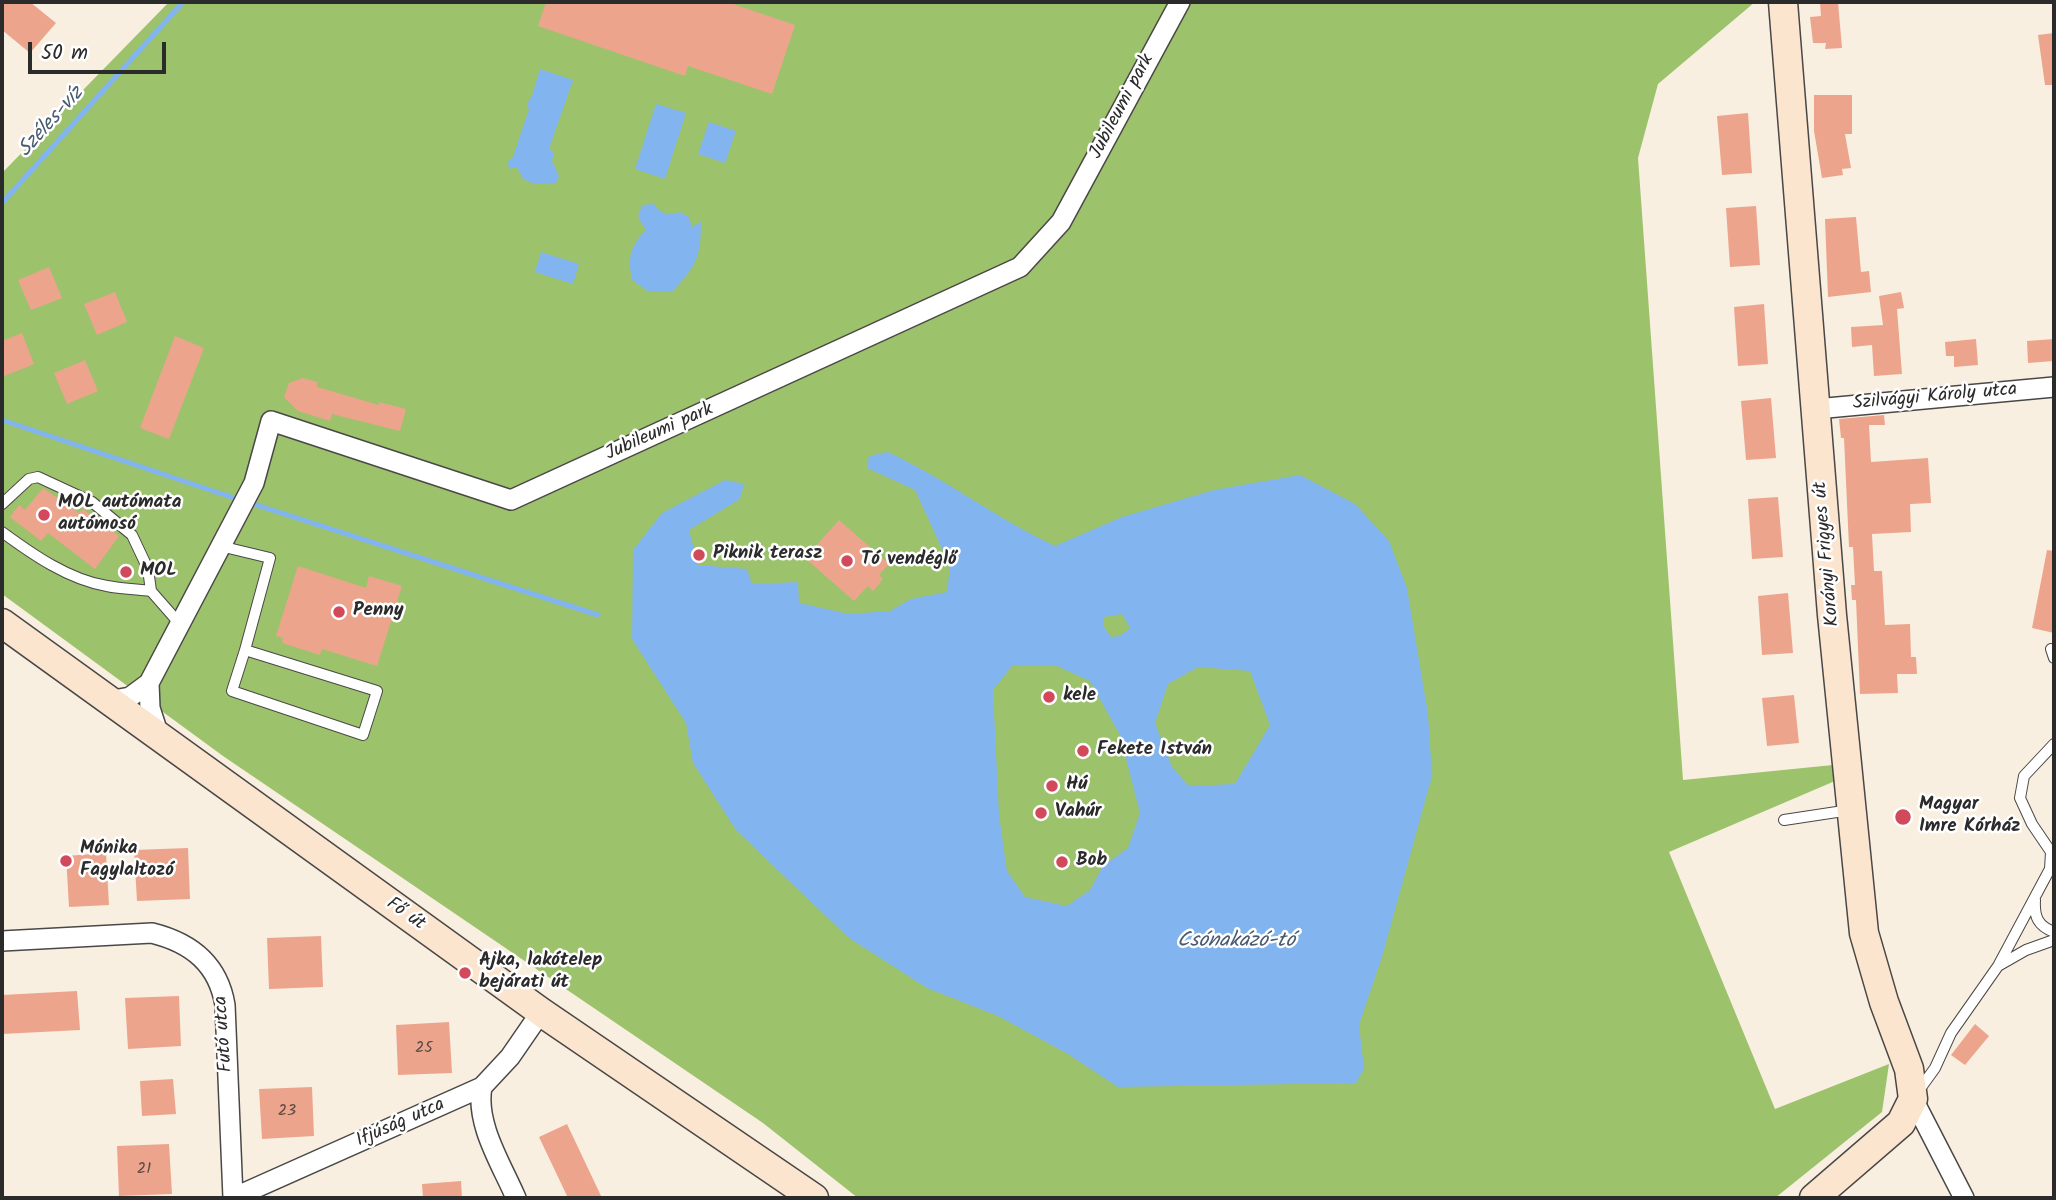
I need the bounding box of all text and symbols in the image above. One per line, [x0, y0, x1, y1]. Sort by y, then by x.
scale bar [32, 28, 170, 72]
text: 50 m [41, 37, 88, 70]
street label: Jubileumi park [1086, 51, 1160, 163]
water label: Széles-víz [14, 83, 90, 163]
street label: Szilvágyi Károly utca [1852, 379, 2018, 417]
street label: Jubileumi park [603, 399, 717, 467]
street label: Korányi Frigyes út [1810, 480, 1846, 628]
place label: MOL autómata autómosó [58, 493, 181, 537]
marker: MOL autómata autómosó [36, 507, 52, 523]
place label: Piknik terasz [713, 544, 822, 566]
marker: Piknik terasz [691, 547, 707, 563]
place label: Tó vendéglő [861, 550, 957, 572]
marker: Tó vendéglő [839, 553, 855, 569]
place label: MOL [140, 561, 176, 583]
marker: MOL [118, 564, 134, 580]
place label: Penny [353, 601, 404, 623]
marker: Penny [331, 604, 347, 620]
place label: kele [1063, 686, 1096, 708]
marker: kele [1041, 689, 1057, 705]
place label: Fekete István [1097, 740, 1212, 762]
marker: Fekete István [1075, 743, 1091, 759]
place label: Hú [1066, 775, 1087, 797]
marker: Hú [1044, 778, 1060, 794]
place label: Magyar Imre Kórház [1919, 795, 2020, 839]
place label: Vahúr [1055, 802, 1101, 824]
marker: Vahúr [1033, 805, 1049, 821]
marker: Magyar Imre Kórház [1893, 807, 1913, 827]
place label: Mónika Fagylaltozó [80, 839, 174, 883]
place label: Bob [1076, 851, 1107, 873]
marker: Mónika Fagylaltozó [58, 853, 74, 869]
marker: Bob [1054, 854, 1070, 870]
street label: Fő út [381, 893, 429, 937]
water label: Csónakázó-tó [1177, 929, 1295, 955]
place label: Ajka, lakótelep bejárati út [479, 951, 602, 995]
marker: Ajka, lakótelep bejárati út [457, 965, 473, 981]
street label: Futó utca [211, 995, 239, 1073]
house number: 25 [415, 1039, 433, 1059]
street label: Ifjúság utca [353, 1094, 449, 1154]
house number: 23 [278, 1102, 296, 1122]
house number: 21 [137, 1160, 151, 1180]

